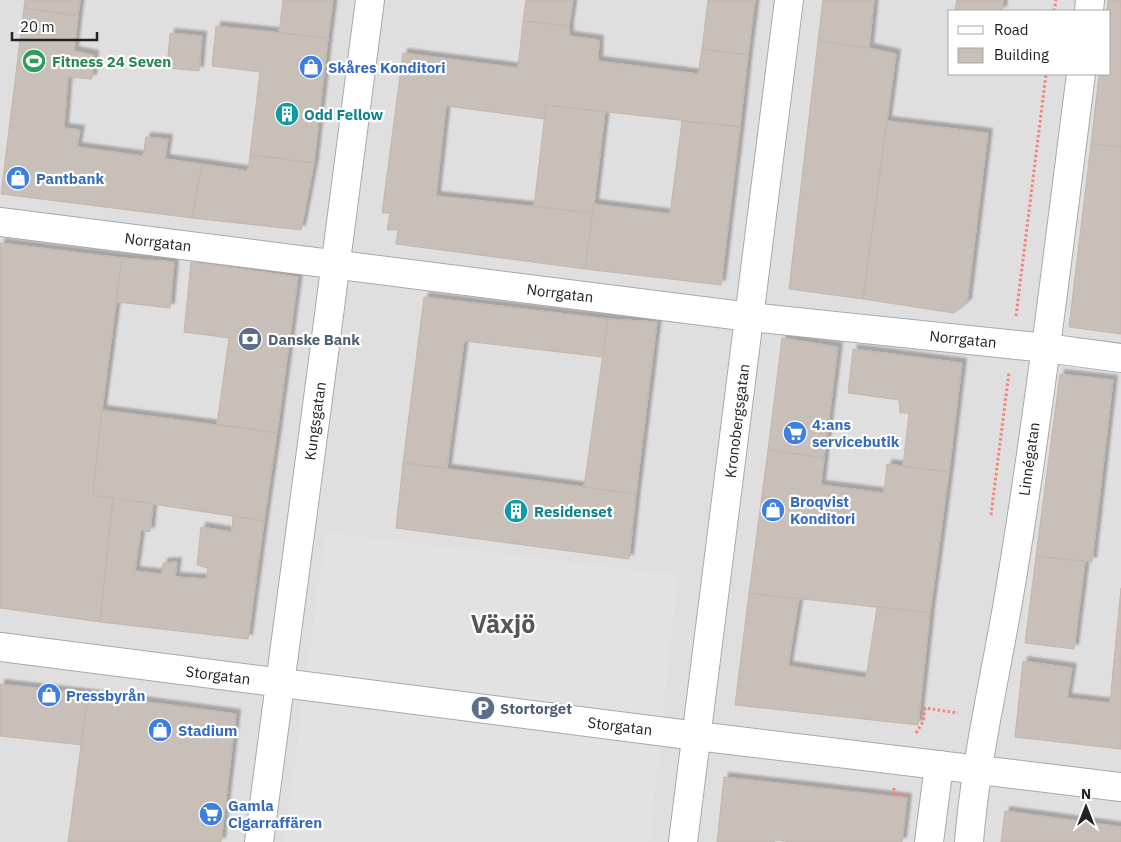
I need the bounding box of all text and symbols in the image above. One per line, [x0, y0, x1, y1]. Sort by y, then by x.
scale bar [12, 10, 98, 42]
legend [948, 10, 1111, 75]
text: 20 m [20, 17, 55, 36]
text: Road [994, 20, 1029, 39]
text: Building [994, 45, 1049, 64]
sports icon: Fitness 24 Seven [21, 48, 47, 74]
place label: Fitness 24 Seven [52, 52, 171, 71]
shop icon: Skåres Konditori [298, 54, 324, 80]
place label: Skåres Konditori [328, 58, 445, 77]
building icon: Odd Fellow [274, 101, 300, 127]
place label: Odd Fellow [304, 105, 383, 124]
shop icon: Pantbank [5, 165, 31, 191]
place label: Pantbank [36, 169, 104, 188]
street label: Norrgatan [123, 228, 193, 256]
street label: Norrgatan [525, 279, 595, 307]
bank icon: Danske Bank [237, 326, 263, 352]
street label: Norrgatan [929, 326, 997, 352]
place label: Danske Bank [268, 330, 360, 349]
street label: Kronobergsgatan [721, 363, 753, 479]
street label: Kungsgatan [300, 380, 330, 462]
place label: 4:ans servicebutik [812, 415, 900, 451]
supermarket icon: 4:ans servicebutik [782, 420, 808, 446]
street label: Linnégatan [1014, 421, 1044, 497]
place label: Broqvist Konditori [790, 492, 855, 528]
shop icon: Broqvist Konditori [760, 497, 786, 523]
building icon: Residenset [503, 498, 529, 524]
place label: Residenset [534, 502, 613, 521]
district label: Växjö [471, 607, 535, 640]
street label: Storgatan [184, 662, 252, 688]
shop icon: Pressbyrån [36, 682, 62, 708]
place label: Pressbyrån [66, 686, 145, 705]
parking icon: Stortorget [470, 695, 496, 721]
place label: Stortorget [500, 699, 572, 718]
street label: Storgatan [586, 713, 654, 739]
shop icon: Stadium [147, 717, 173, 743]
place label: Stadium [178, 721, 237, 740]
north arrow [1061, 782, 1111, 832]
text: N [1081, 785, 1091, 803]
place label: Gamla Cigarraffären [228, 796, 322, 832]
supermarket icon: Gamla Cigarraffären [198, 801, 224, 827]

